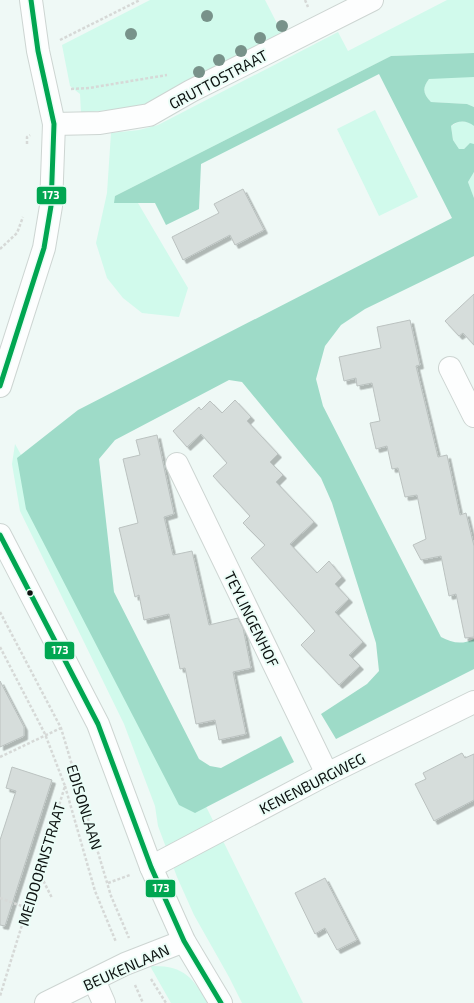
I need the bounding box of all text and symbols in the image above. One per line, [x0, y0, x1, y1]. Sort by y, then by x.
street label: GRUTTOSTRAAT [166, 45, 271, 112]
line badge: 173 [36, 186, 67, 205]
text: 173 [43, 188, 59, 201]
street label: TEYLINGENHOF [221, 568, 283, 670]
unlabelled marker [25, 588, 35, 598]
line badge: 173 [44, 641, 75, 660]
text: 173 [52, 643, 68, 656]
street label: KENENBURGWEG [256, 749, 368, 817]
street label: EDISONLAAN [63, 762, 107, 852]
street label: MEIDOORNSTRAAT [14, 800, 68, 928]
line badge: 173 [145, 879, 176, 898]
text: 173 [153, 881, 169, 894]
street label: BEUKENLAAN [80, 940, 172, 994]

